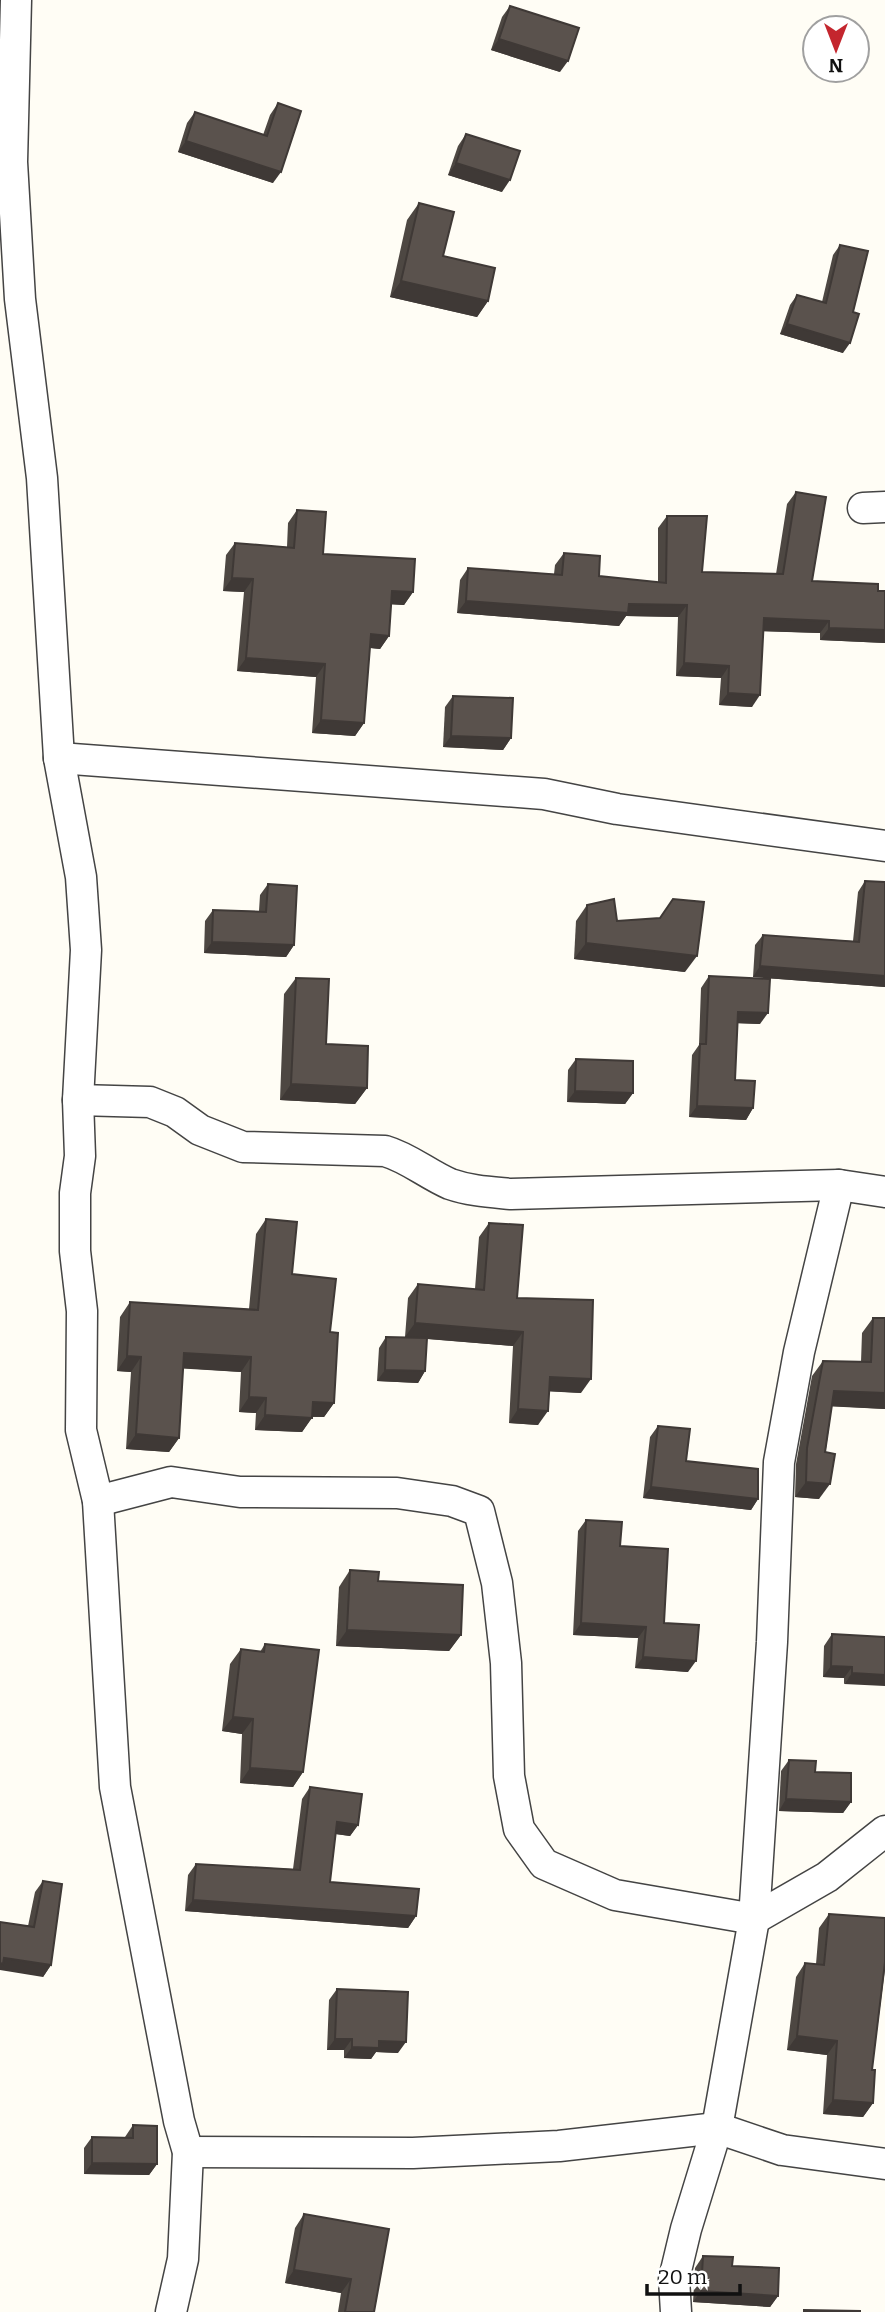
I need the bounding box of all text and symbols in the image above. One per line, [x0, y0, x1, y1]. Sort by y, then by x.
north arrow [801, 14, 871, 84]
text: N [828, 54, 843, 77]
scale bar [647, 2252, 740, 2296]
text: 20 m [658, 2264, 707, 2290]

